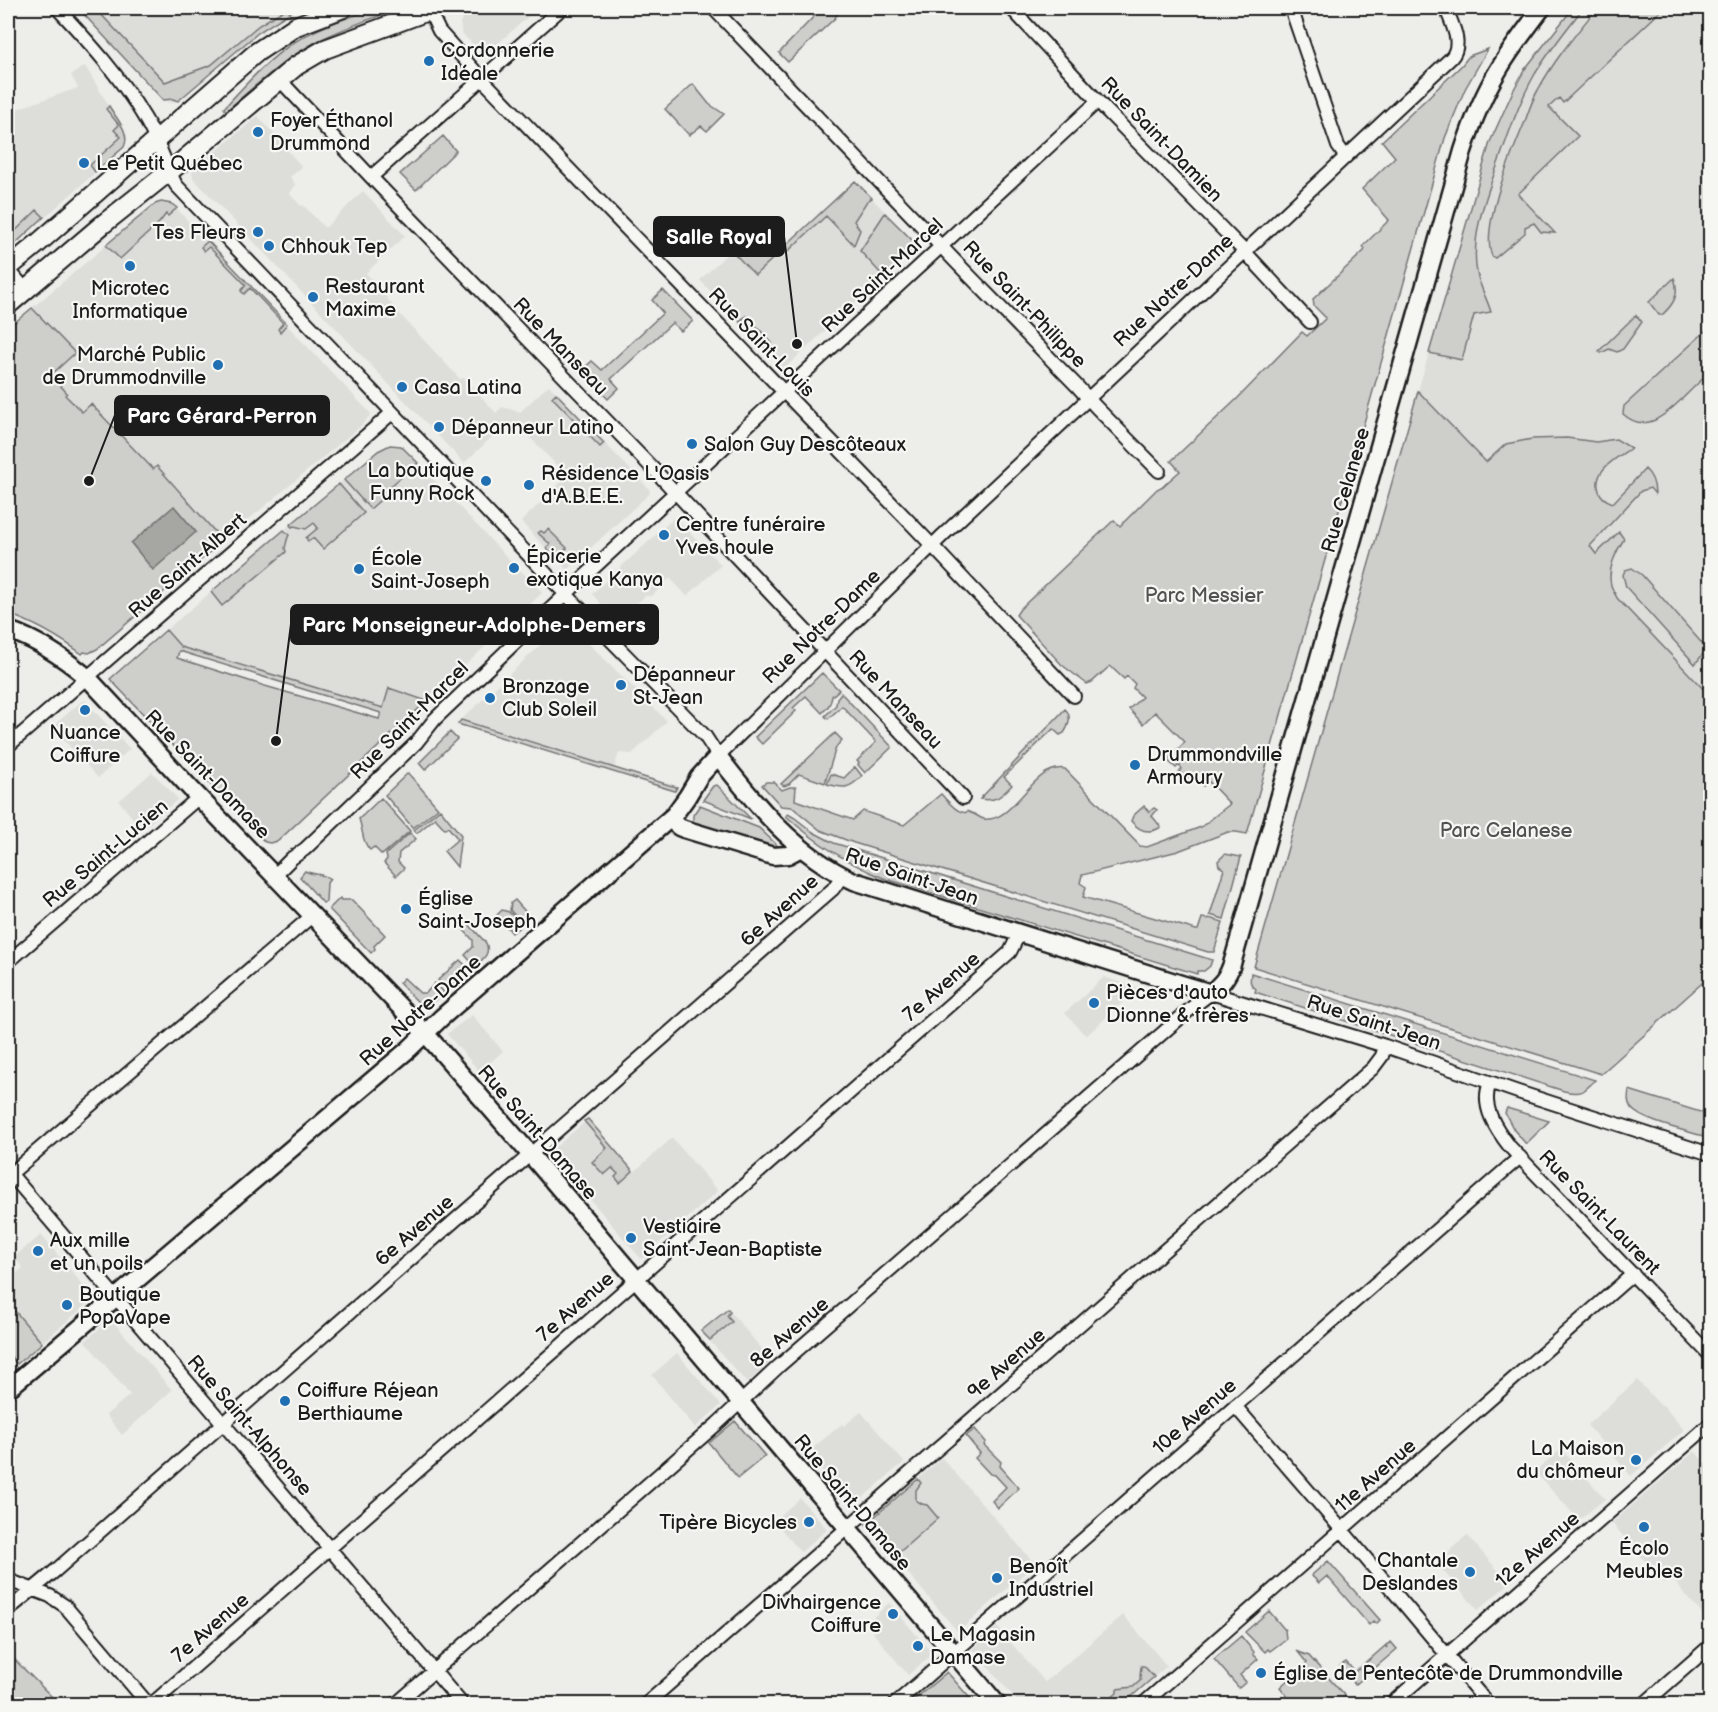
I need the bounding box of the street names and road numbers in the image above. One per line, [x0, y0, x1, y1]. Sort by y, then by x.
street label: Rue Saint-Damien [1095, 72, 1227, 207]
street label: Rue Saint-Marcel [817, 213, 948, 338]
street label: Rue Notre-Dame [1109, 229, 1239, 352]
street label: Rue Saint-Philippe [957, 236, 1091, 373]
street label: Rue Saint-Louis [703, 283, 820, 402]
street label: Rue Manseau [508, 293, 613, 401]
street label: Rue Celanese [1317, 425, 1375, 556]
street label: Rue Saint-Albert [124, 508, 251, 623]
street label: Rue Notre-Dame [758, 564, 886, 689]
street label: Rue Manseau [843, 645, 947, 754]
street label: Rue Saint-Marcel [346, 657, 474, 785]
street label: Rue Saint-Damase [139, 705, 275, 844]
street label: Rue Saint-Lucien [38, 794, 173, 913]
street label: Rue Saint-Jean [842, 843, 982, 911]
street label: 6e Avenue [736, 869, 824, 952]
street label: 7e Avenue [898, 947, 985, 1027]
street label: Rue Notre-Dame [355, 950, 486, 1072]
street label: Rue Saint-Jean [1304, 990, 1444, 1056]
street label: Rue Saint-Damase [472, 1061, 602, 1205]
street label: Rue Saint-Laurent [1534, 1145, 1665, 1280]
street label: 6e Avenue [370, 1190, 459, 1272]
street label: 7e Avenue [532, 1267, 619, 1347]
street label: 8e Avenue [746, 1292, 834, 1373]
street label: 9e Avenue [963, 1323, 1051, 1404]
street label: Rue Saint-Alphonse [182, 1350, 317, 1501]
street label: 10e Avenue [1148, 1374, 1242, 1460]
street label: Rue Saint-Damase [788, 1430, 916, 1576]
street label: 11e Avenue [1330, 1434, 1421, 1518]
street label: 12e Avenue [1491, 1507, 1585, 1593]
street label: 7e Avenue [167, 1588, 254, 1668]

